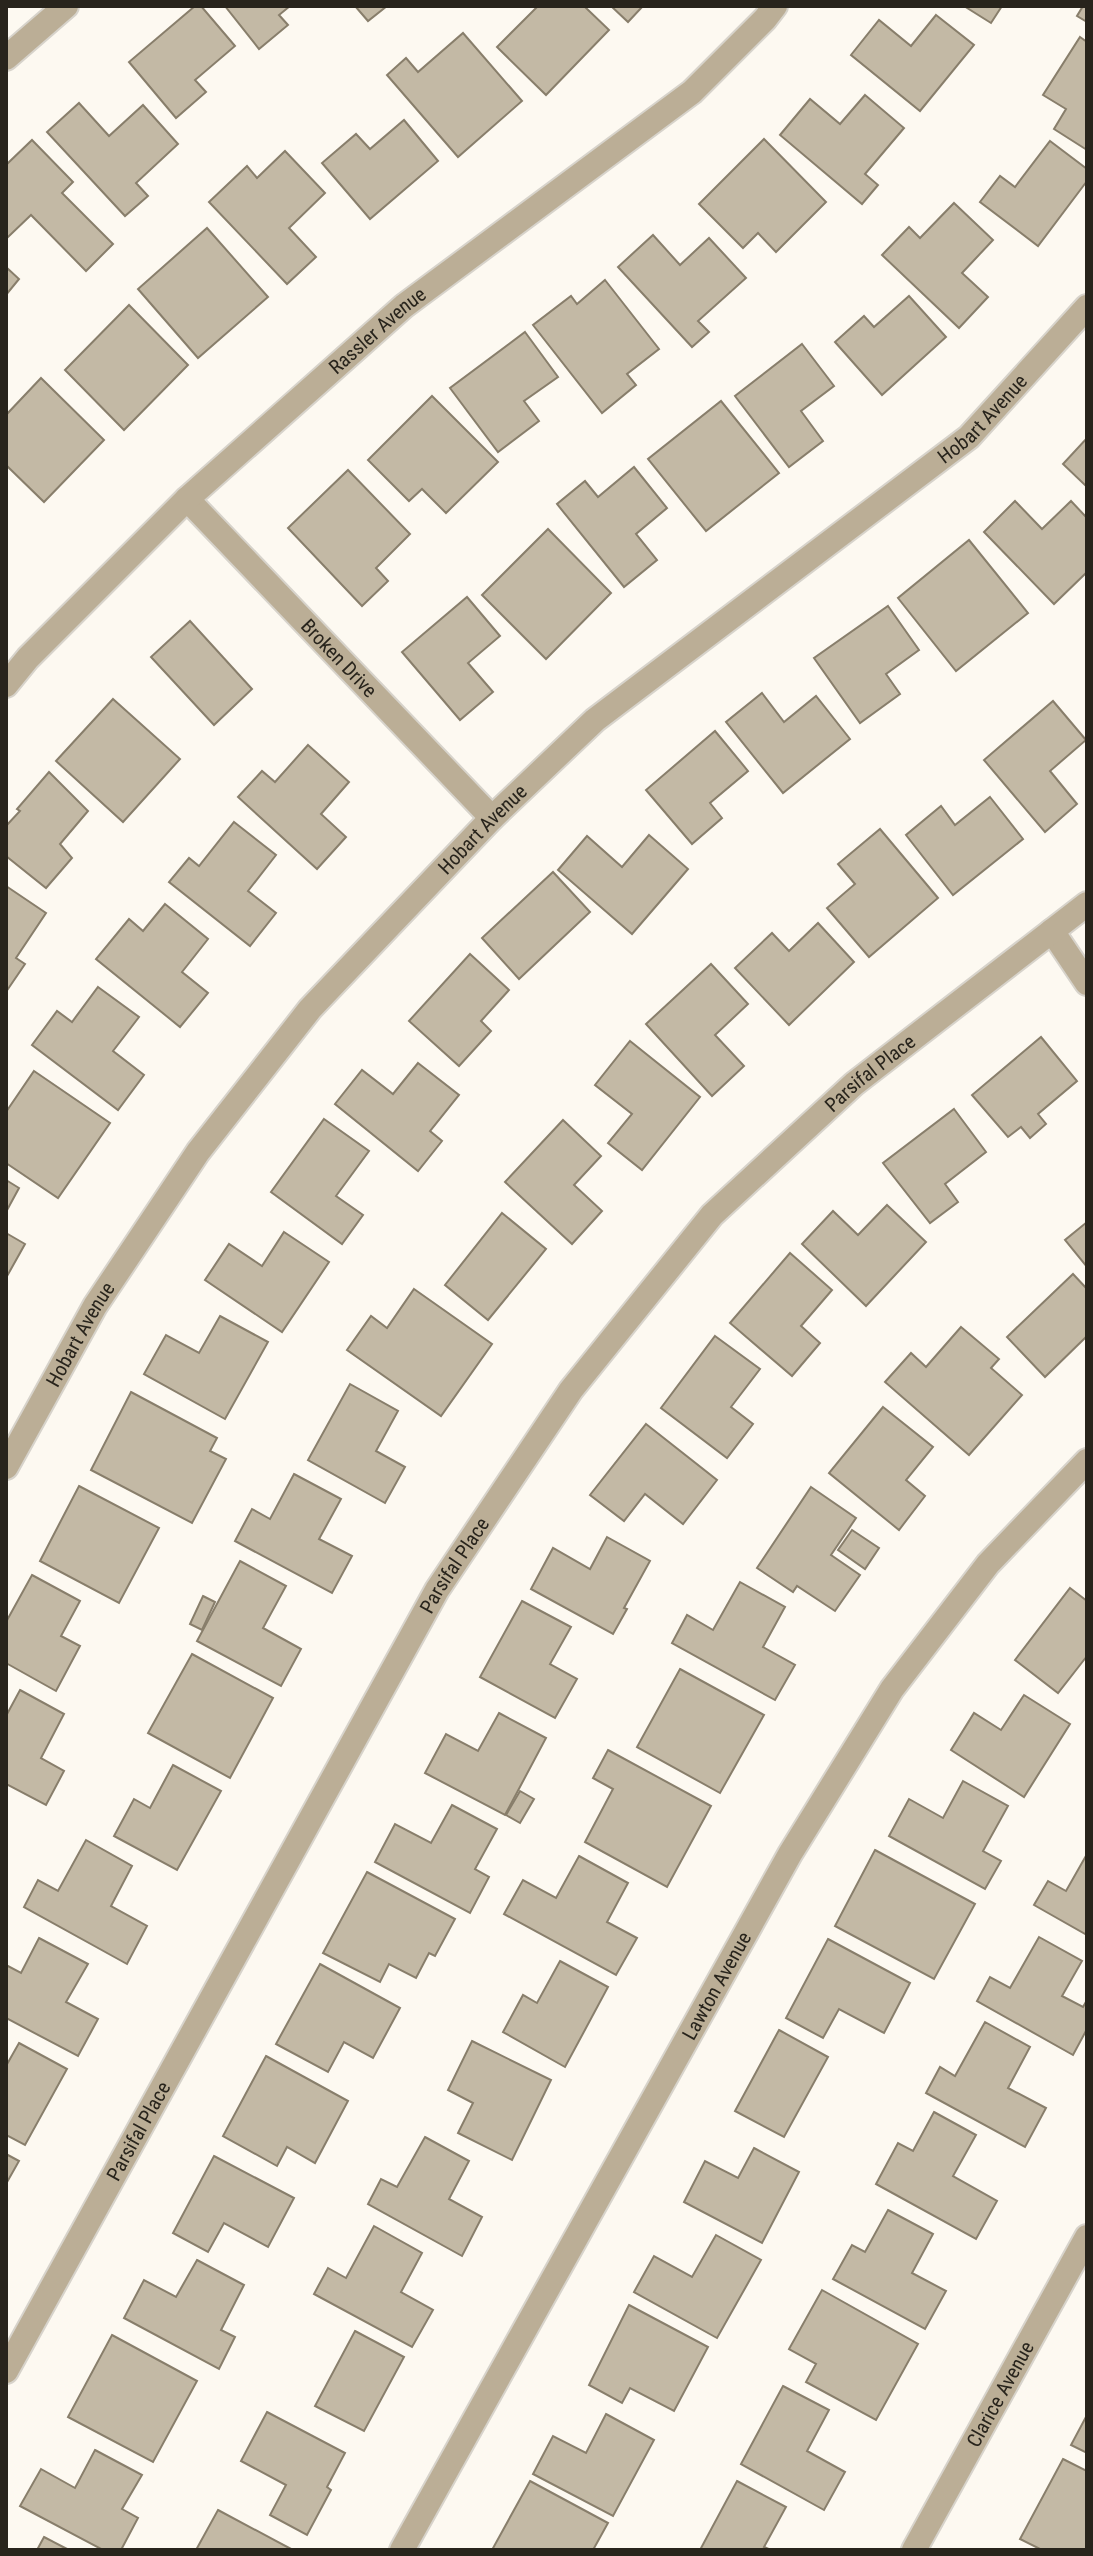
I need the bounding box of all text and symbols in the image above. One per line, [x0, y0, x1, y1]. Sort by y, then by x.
street label: Rassler Avenue [324, 282, 431, 379]
street label: Hobart Avenue [933, 369, 1032, 468]
street label: Broken Drive [296, 614, 382, 702]
street label: Hobart Avenue [433, 779, 532, 879]
street label: Parsifal Place [820, 1029, 920, 1117]
street label: Hobart Avenue [41, 1277, 120, 1391]
street label: Parsifal Place [415, 1513, 494, 1617]
street label: Lawton Avenue [677, 1928, 756, 2044]
street label: Parsifal Place [101, 2077, 175, 2185]
street label: Clarice Avenue [961, 2337, 1039, 2451]

